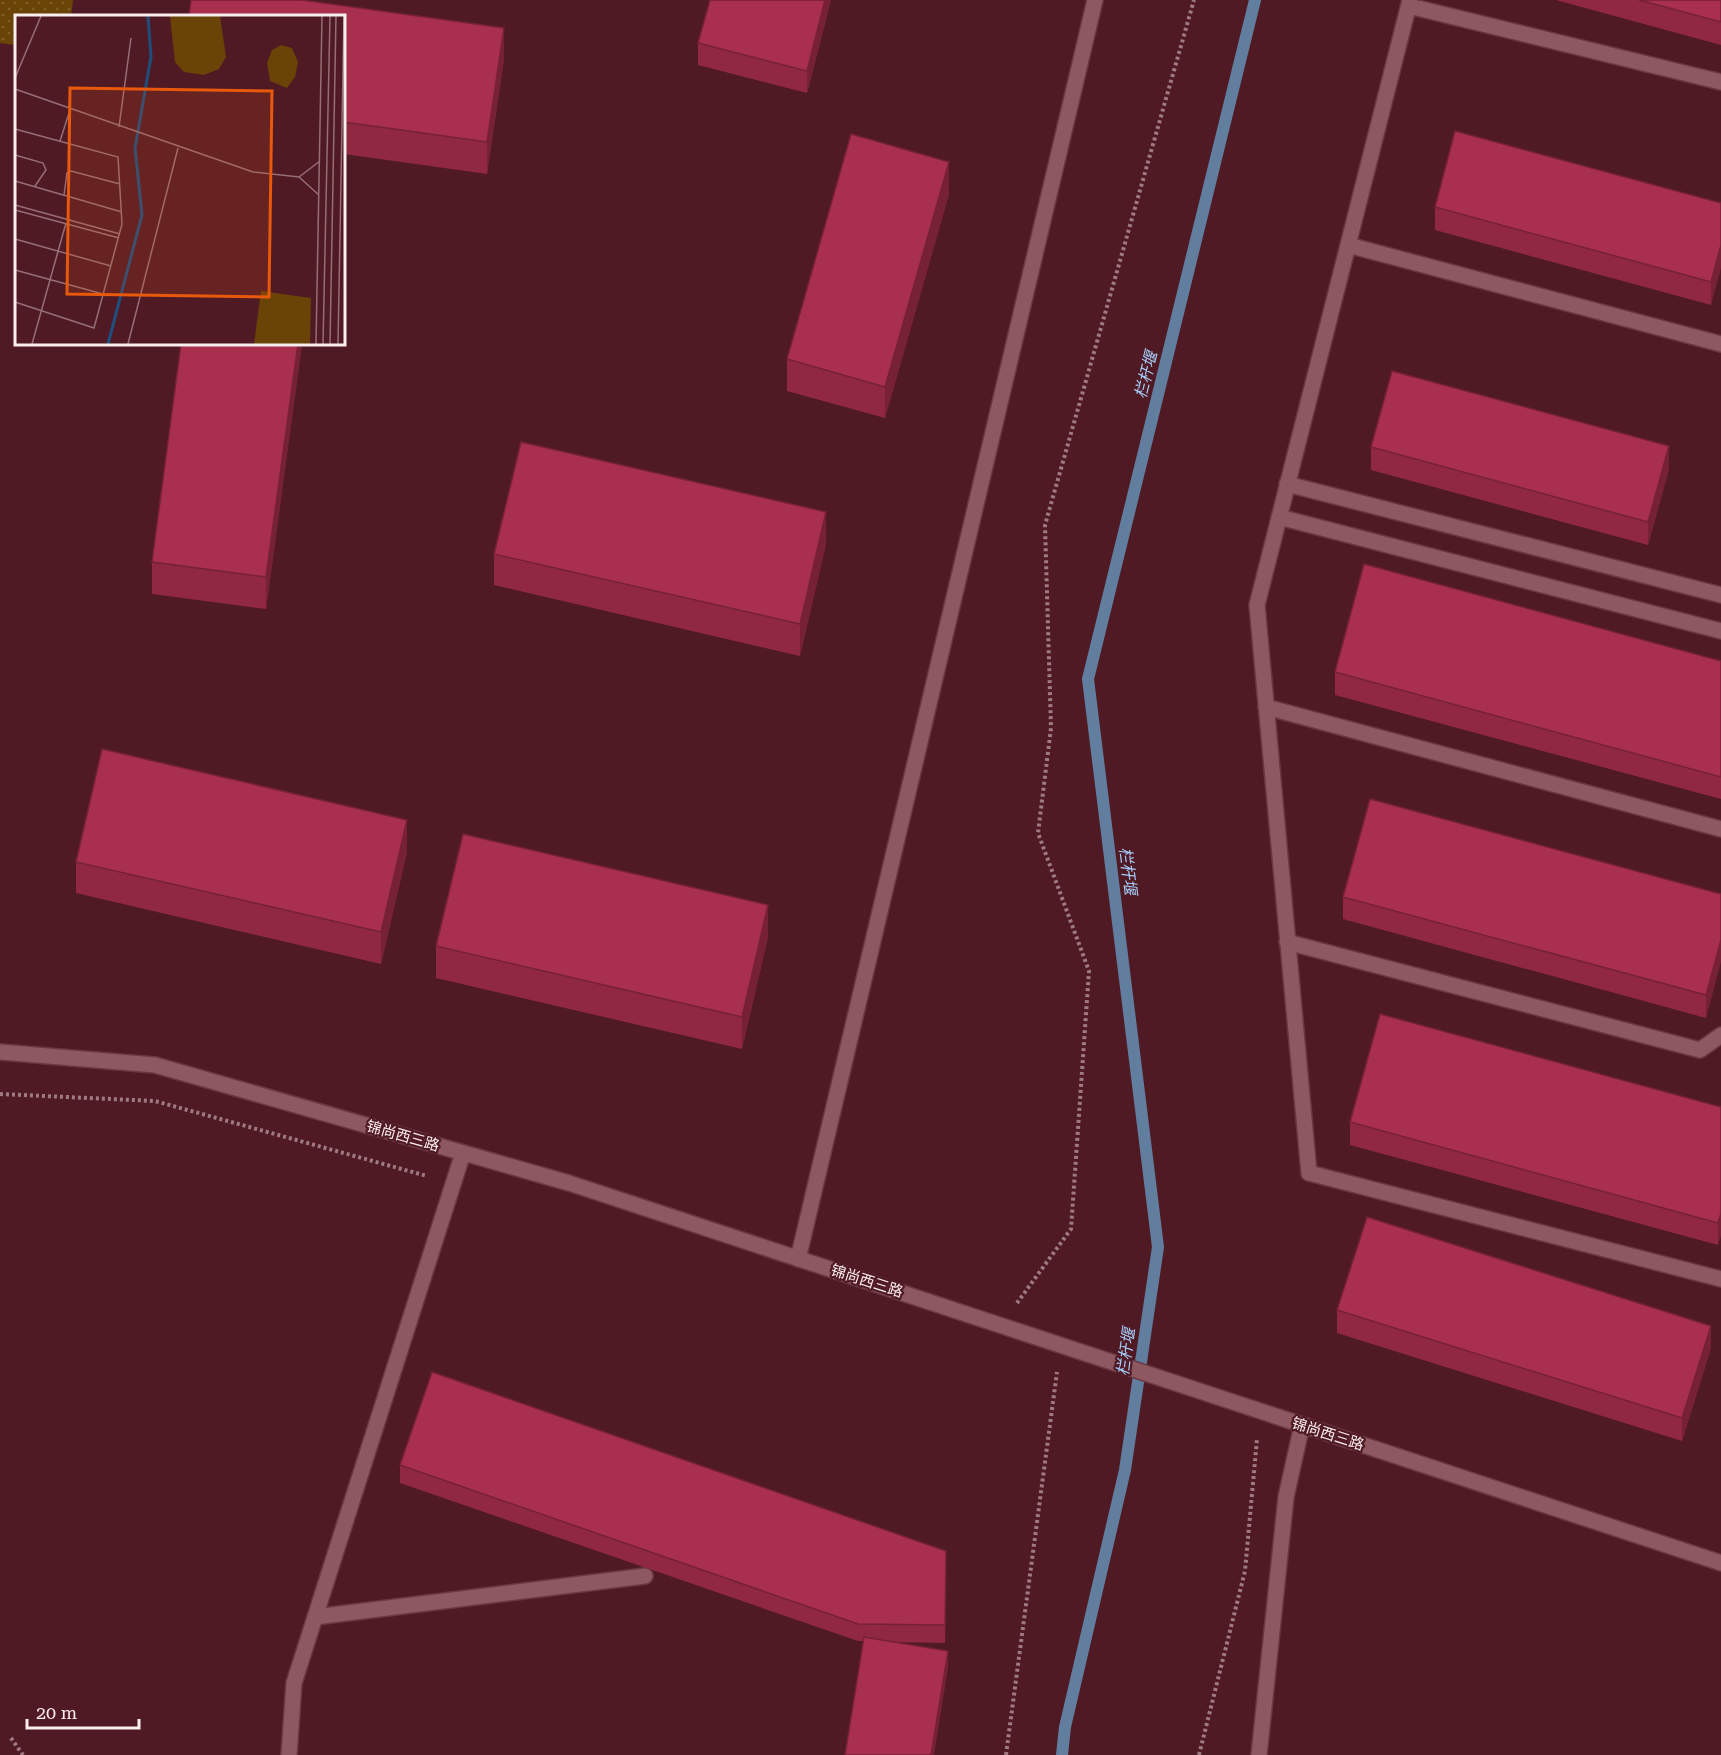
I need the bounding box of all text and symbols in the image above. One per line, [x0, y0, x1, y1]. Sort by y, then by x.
inset map [15, 15, 345, 345]
water label: 栏杆堰 [1131, 347, 1162, 401]
water label: 栏杆堰 [1116, 846, 1141, 899]
street label: 锦尚西三路 [364, 1117, 442, 1155]
street label: 锦尚西三路 [829, 1261, 905, 1301]
water label: 栏杆堰 [1113, 1324, 1139, 1377]
street label: 锦尚西三路 [1290, 1414, 1366, 1454]
scale bar [27, 1692, 140, 1730]
text: 20 m [36, 1702, 77, 1723]

